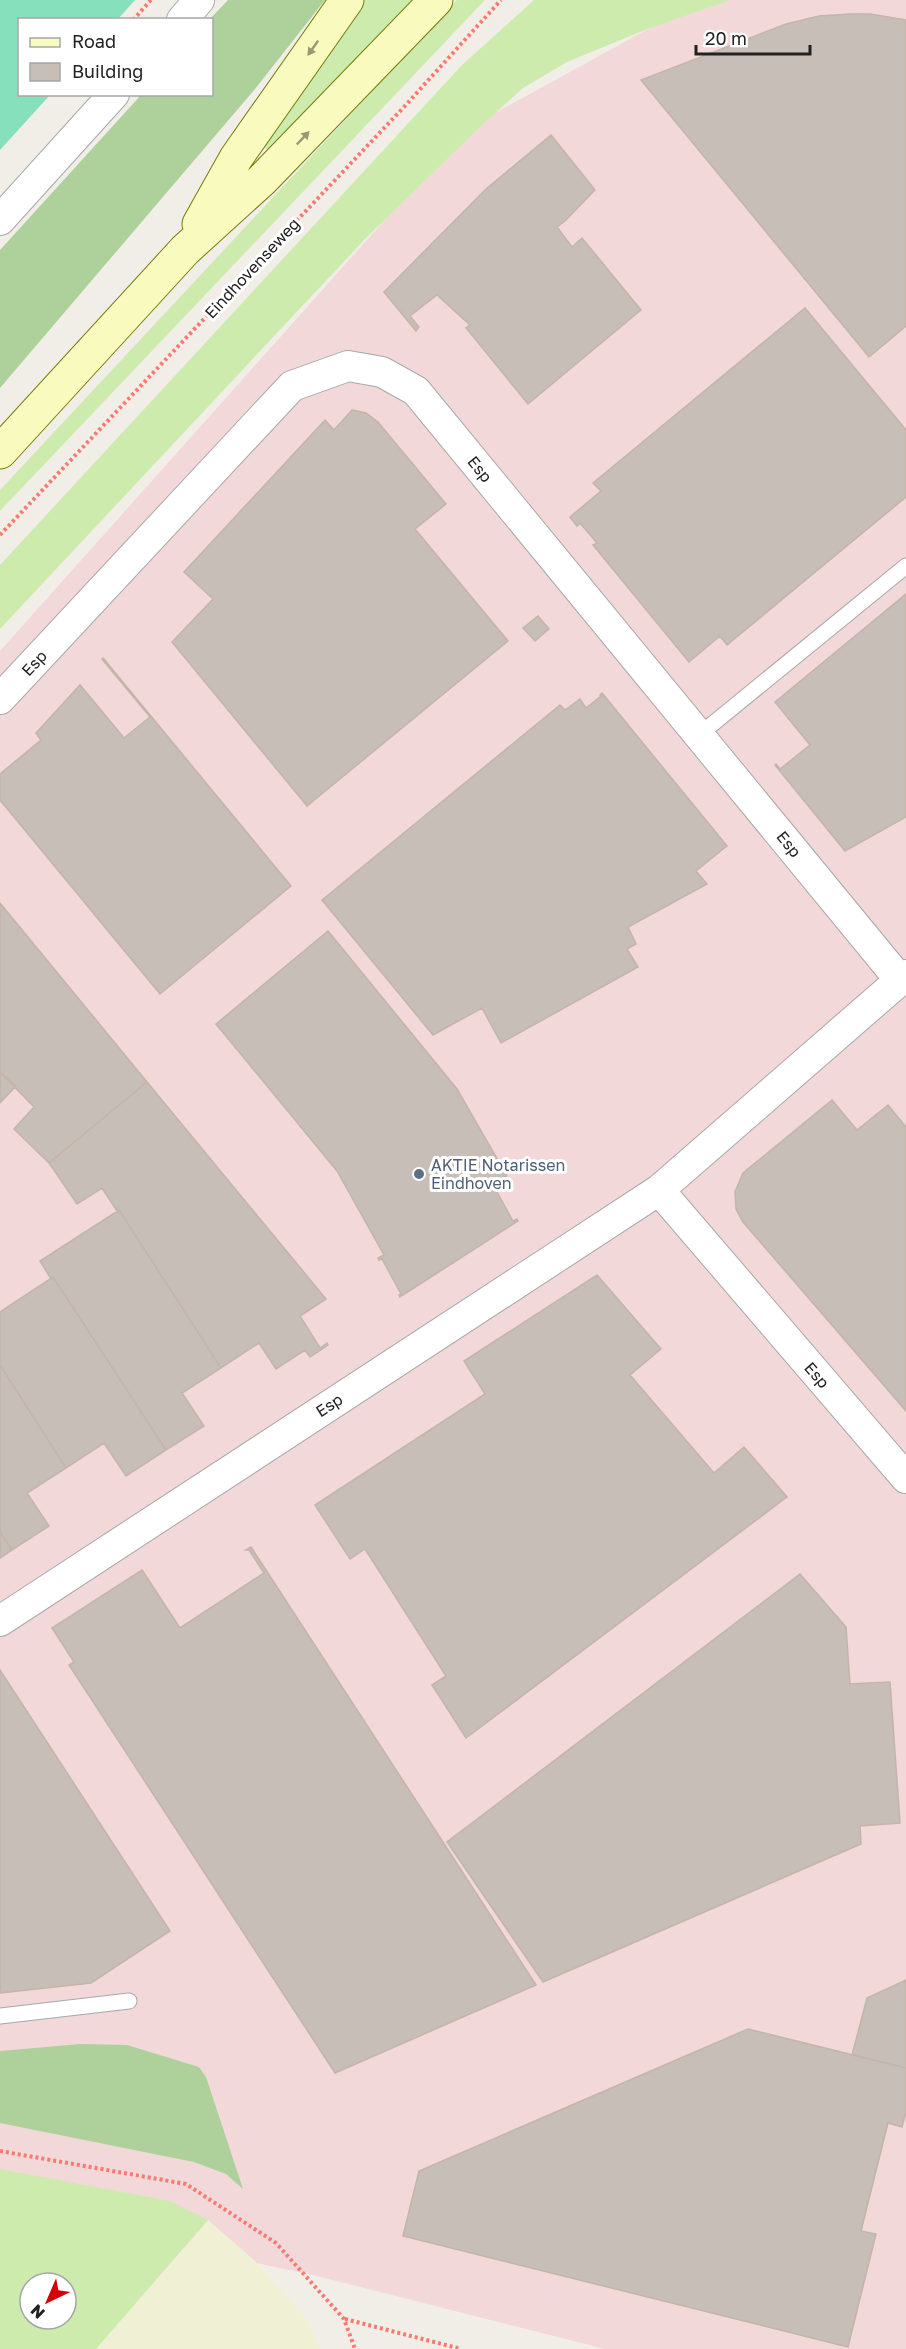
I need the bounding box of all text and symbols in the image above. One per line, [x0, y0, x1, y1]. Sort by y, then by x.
legend [18, 18, 213, 96]
scale bar [696, 18, 810, 56]
text: 20 m [705, 27, 747, 49]
text: Road [72, 30, 116, 52]
one-way arrow [307, 39, 319, 55]
text: Building [72, 60, 143, 82]
one-way arrow [295, 131, 309, 145]
street label: Eindhovenseweg [200, 214, 304, 322]
street label: Esp [463, 452, 497, 486]
street label: Esp [17, 646, 51, 680]
street label: Esp [772, 827, 806, 861]
place label: AKTIE Notarissen Eindhoven [431, 1155, 565, 1193]
marker: AKTIE Notarissen Eindhoven [412, 1167, 426, 1181]
street label: Esp [800, 1358, 834, 1392]
street label: Esp [312, 1389, 346, 1421]
north arrow [18, 2271, 78, 2331]
text: N [26, 2300, 49, 2323]

